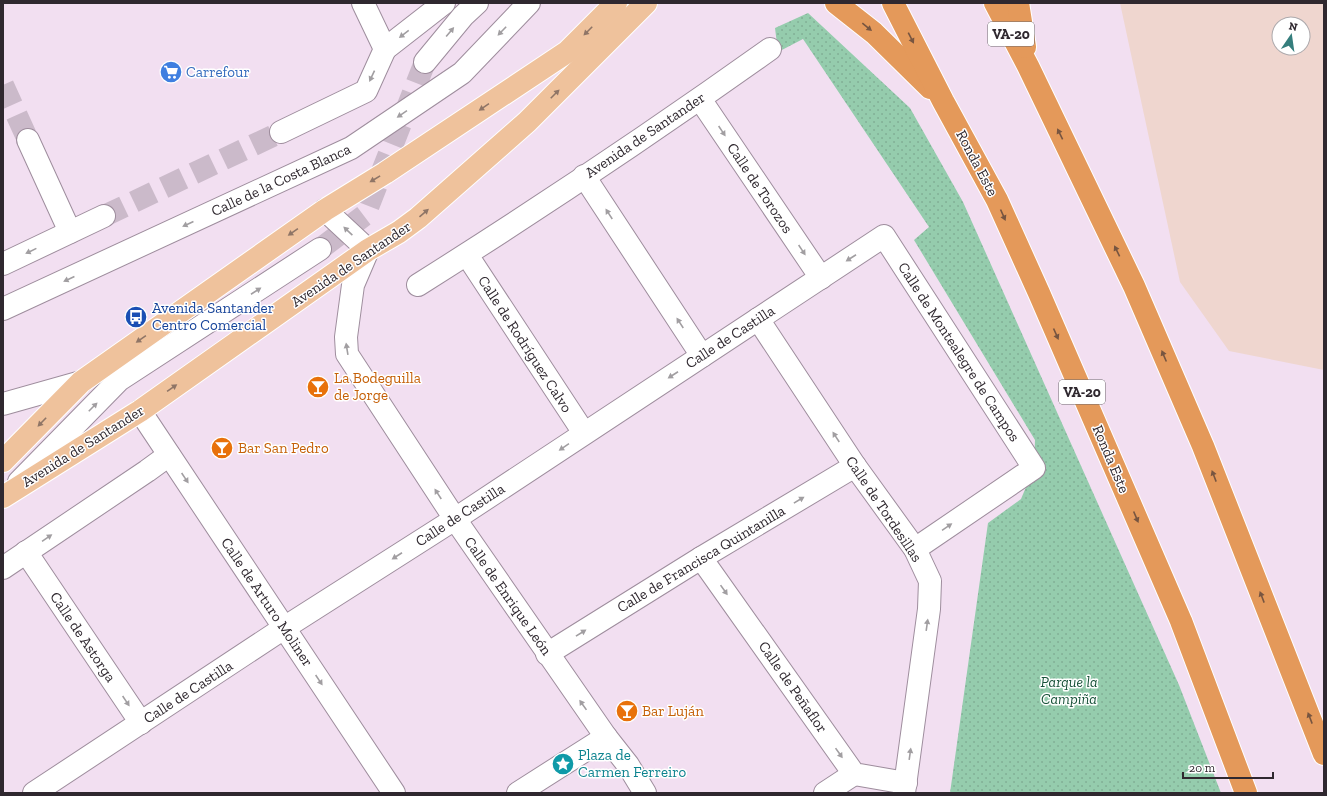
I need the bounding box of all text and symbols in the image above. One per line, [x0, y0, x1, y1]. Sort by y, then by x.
north arrow [1271, 16, 1311, 56]
text: N [1288, 19, 1299, 34]
road number: VA-20 [988, 22, 1034, 46]
one-way arrow [861, 23, 872, 32]
one-way arrow [497, 26, 507, 36]
one-way arrow [583, 26, 593, 35]
one-way arrow [445, 27, 454, 38]
one-way arrow [398, 30, 409, 39]
one-way arrow [908, 32, 914, 44]
supermarket icon: Carrefour [158, 59, 184, 85]
place label: Carrefour [186, 63, 250, 81]
one-way arrow [369, 71, 375, 83]
street label: Avenida de Santander [582, 88, 708, 182]
one-way arrow [550, 89, 560, 99]
one-way arrow [478, 103, 489, 111]
one-way arrow [397, 110, 407, 118]
one-way arrow [718, 126, 726, 136]
street label: Ronda Este [952, 127, 1002, 199]
one-way arrow [1057, 128, 1063, 140]
street label: Calle de Torozos [723, 139, 797, 237]
street label: Calle de la Costa Blanca [208, 140, 354, 220]
one-way arrow [369, 176, 381, 183]
one-way arrow [419, 208, 429, 217]
one-way arrow [605, 209, 613, 220]
one-way arrow [1000, 209, 1007, 221]
street label: Avenida de Santander [288, 217, 414, 311]
one-way arrow [182, 221, 193, 227]
one-way arrow [343, 226, 353, 236]
one-way arrow [288, 228, 299, 236]
one-way arrow [798, 245, 806, 256]
one-way arrow [1114, 245, 1120, 256]
one-way arrow [25, 248, 37, 254]
one-way arrow [846, 254, 857, 261]
street label: Calle de Montealegre de Campos [894, 259, 1024, 445]
street label: Calle de Rodríguez Calvo [474, 272, 576, 416]
one-way arrow [64, 276, 75, 282]
one-way arrow [251, 287, 261, 295]
place label: Avenida Santander Centro Comercial [152, 299, 274, 334]
street label: Calle de Castilla [682, 302, 778, 372]
bus stop icon: Avenida Santander Centro Comercial [123, 304, 149, 330]
one-way arrow [676, 318, 684, 328]
one-way arrow [1054, 328, 1060, 340]
one-way arrow [136, 335, 146, 343]
one-way arrow [344, 342, 350, 355]
one-way arrow [1161, 349, 1167, 361]
place label: La Bodeguilla de Jorge [334, 369, 421, 404]
one-way arrow [667, 371, 678, 379]
bar icon: La Bodeguilla de Jorge [305, 374, 331, 400]
road number: VA-20 [1059, 380, 1105, 404]
one-way arrow [166, 384, 177, 392]
street label: Avenida de Santander [19, 401, 147, 491]
one-way arrow [88, 402, 98, 412]
one-way arrow [37, 417, 46, 427]
street label: Ronda Este [1089, 422, 1133, 496]
one-way arrow [832, 431, 839, 443]
bar icon: Bar San Pedro [209, 435, 235, 461]
place label: Bar San Pedro [238, 439, 329, 457]
one-way arrow [558, 443, 570, 450]
street label: Calle de Tordesillas [842, 453, 926, 565]
one-way arrow [1211, 469, 1217, 481]
one-way arrow [181, 472, 188, 484]
street label: Calle de Castilla [412, 480, 508, 550]
one-way arrow [435, 488, 442, 500]
one-way arrow [793, 496, 805, 503]
street label: Calle de Francisca Quintanilla [614, 502, 788, 616]
one-way arrow [1133, 512, 1139, 523]
one-way arrow [942, 523, 952, 531]
street label: Calle de Enrique León [460, 533, 556, 659]
one-way arrow [42, 534, 52, 542]
street label: Calle de Arturo Moliner [217, 534, 317, 670]
one-way arrow [392, 552, 402, 560]
one-way arrow [720, 585, 728, 595]
street label: Calle de Astorga [46, 588, 120, 686]
one-way arrow [1259, 590, 1265, 602]
one-way arrow [924, 619, 930, 632]
one-way arrow [575, 630, 586, 637]
street label: Calle de Peñaflor [755, 638, 831, 736]
street label: Calle de Castilla [140, 657, 236, 727]
park label: Parque la Campiña [1040, 673, 1098, 708]
one-way arrow [315, 674, 323, 685]
one-way arrow [122, 696, 130, 706]
bar icon: Bar Luján [614, 698, 640, 724]
one-way arrow [579, 700, 587, 710]
place label: Bar Luján [642, 702, 704, 720]
one-way arrow [1306, 711, 1312, 723]
place label: Plaza de Carmen Ferreiro [578, 746, 687, 781]
one-way arrow [835, 748, 843, 758]
one-way arrow [907, 748, 913, 760]
place icon: Plaza de Carmen Ferreiro [550, 751, 576, 777]
scale bar [1183, 754, 1273, 780]
text: 20 m [1189, 761, 1216, 775]

